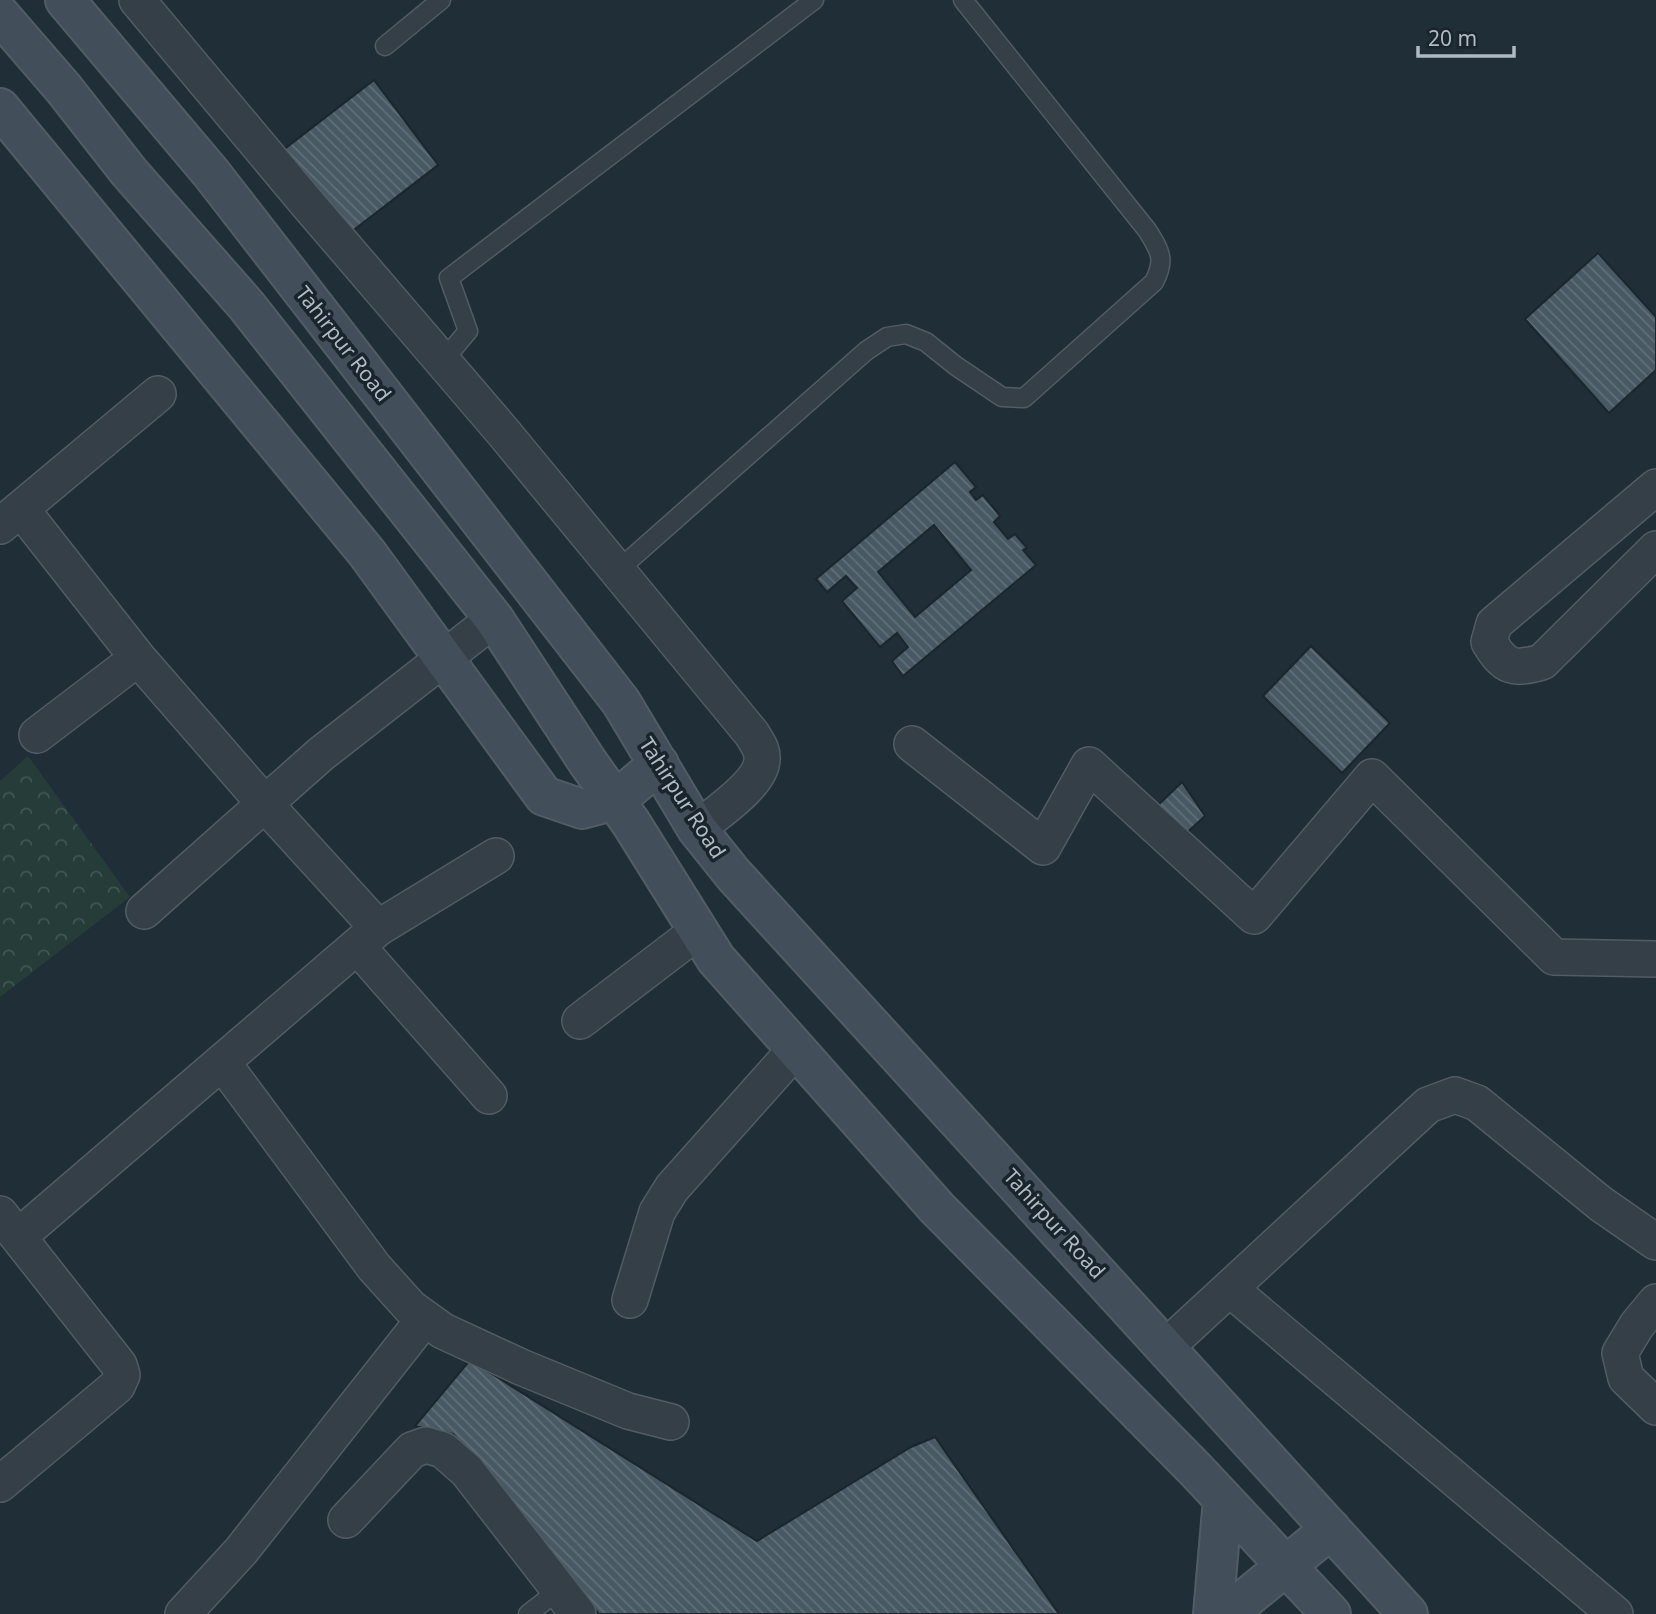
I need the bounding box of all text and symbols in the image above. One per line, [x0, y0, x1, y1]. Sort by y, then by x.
scale bar [1418, 14, 1514, 58]
text: 20 m [1428, 24, 1477, 52]
street label: Tahirpur Road [290, 280, 398, 407]
street label: Tahirpur Road [633, 731, 733, 864]
street label: Tahirpur Road [998, 1162, 1112, 1284]

